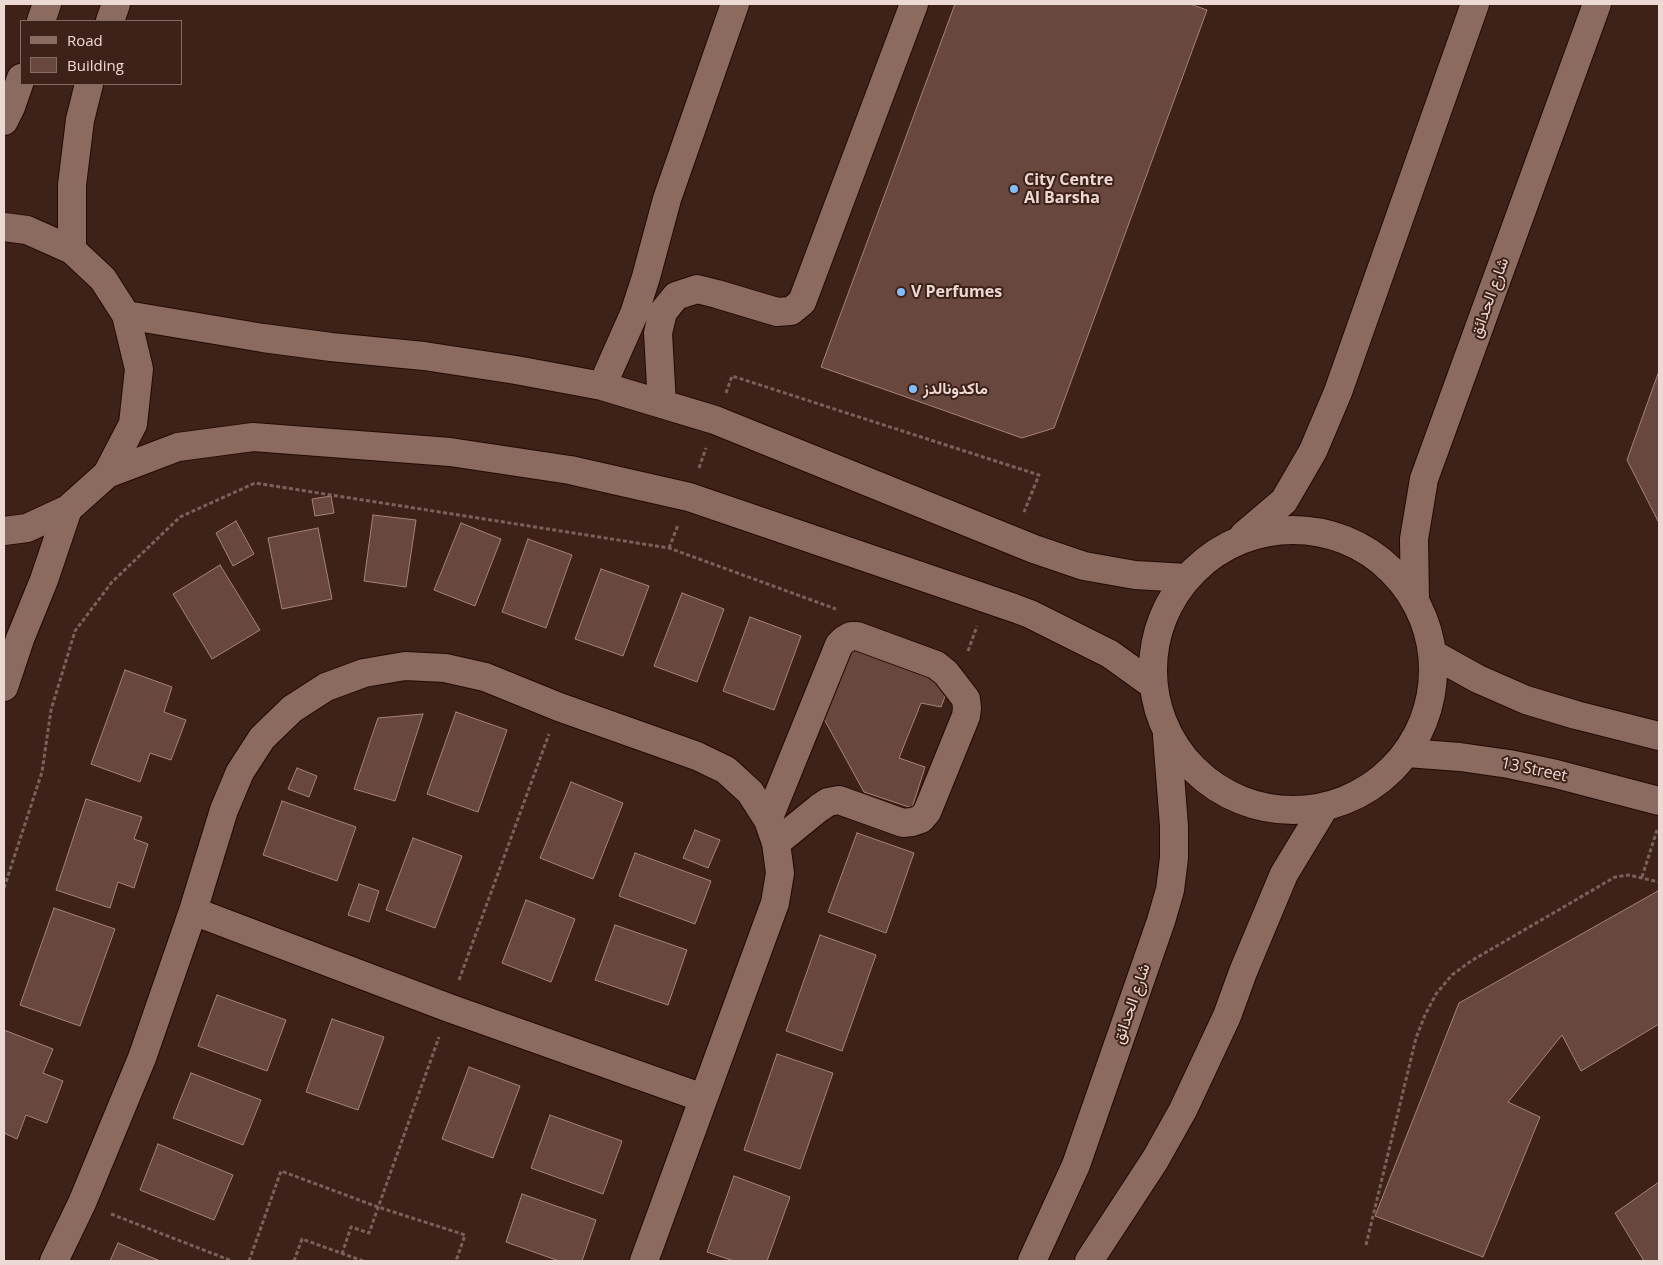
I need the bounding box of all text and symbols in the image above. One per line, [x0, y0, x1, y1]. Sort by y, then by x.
legend [20, 20, 182, 85]
text: Road [67, 30, 103, 50]
text: Building [67, 55, 124, 75]
place label: City Centre Al Barsha [1024, 170, 1113, 208]
marker: City Centre Al Barsha [1008, 183, 1020, 195]
street label: شارع الحدائق [1467, 255, 1513, 341]
place label: V Perfumes [911, 282, 1002, 302]
marker: V Perfumes [895, 286, 907, 298]
place label: ماكدونالدز [923, 379, 988, 399]
marker: ماكدونالدز [907, 383, 919, 395]
street label: 13 Street [1499, 754, 1569, 786]
street label: شارع الحدائق [1109, 961, 1155, 1047]

